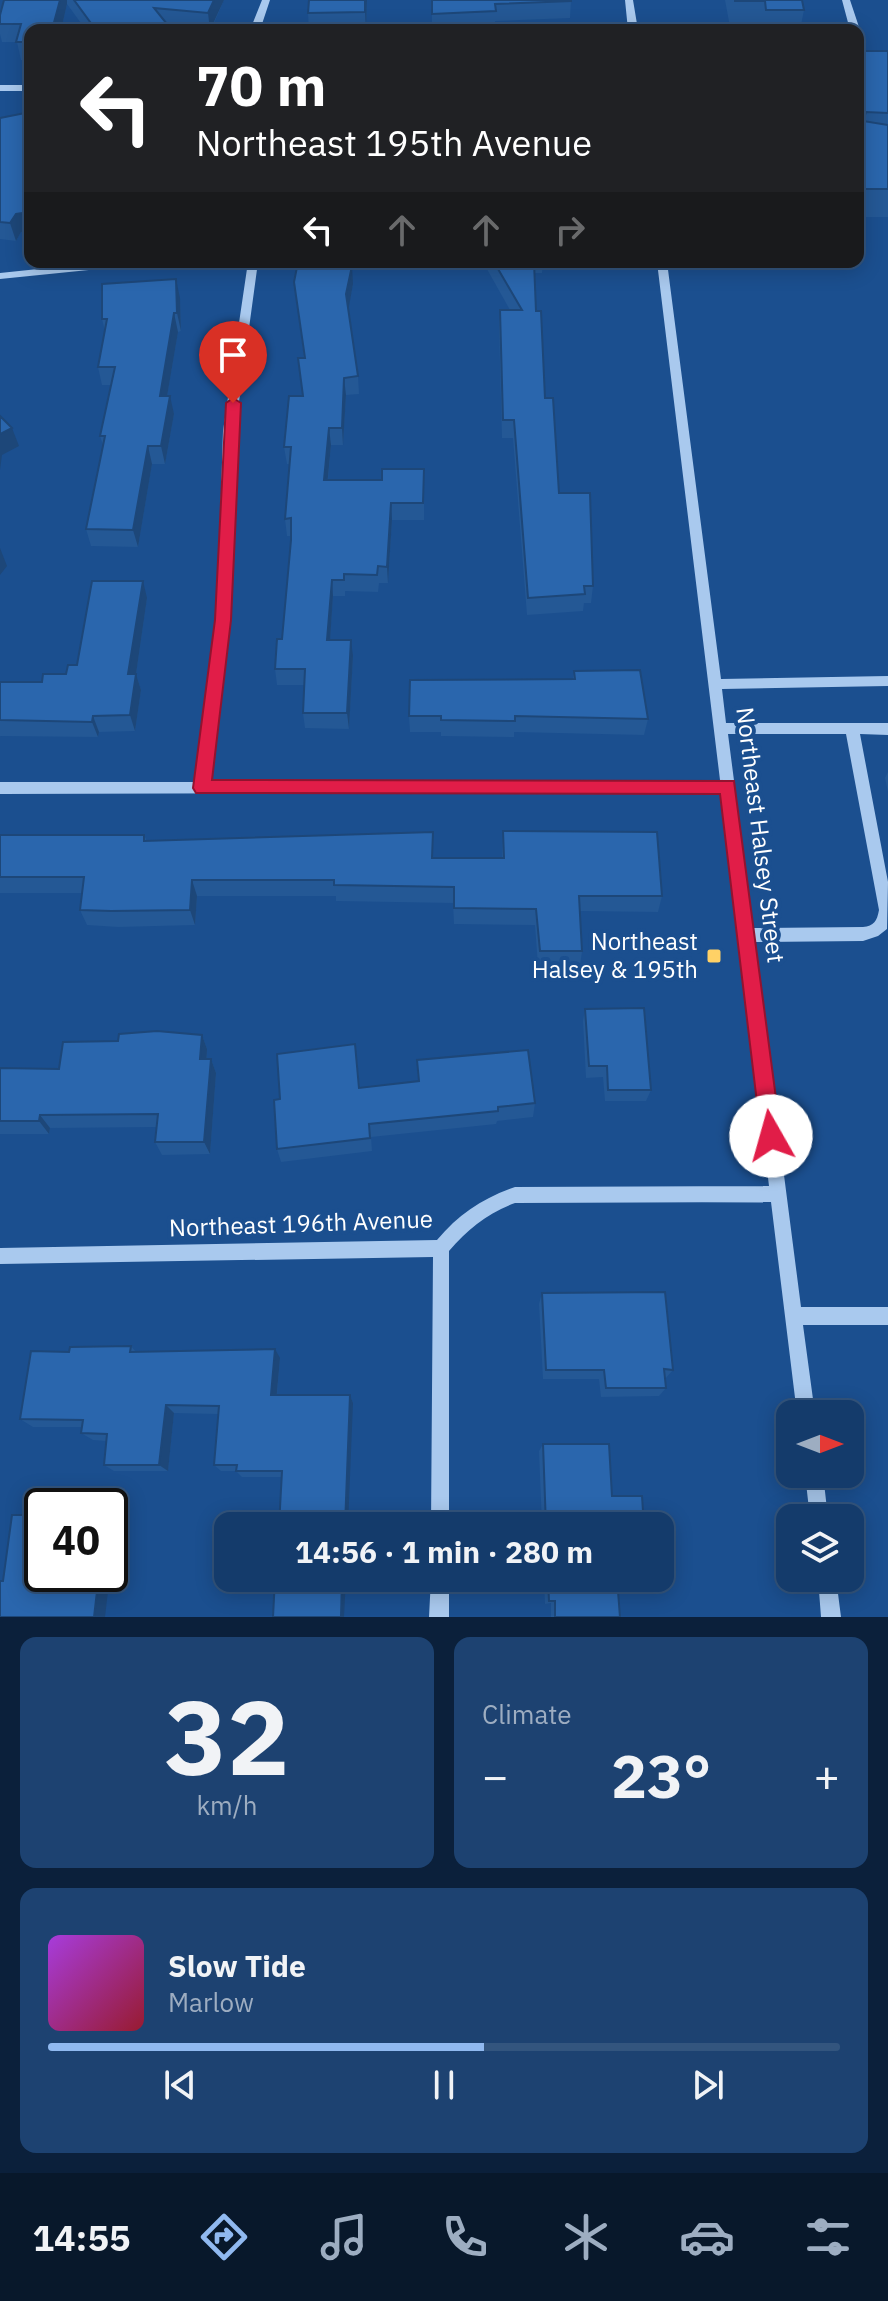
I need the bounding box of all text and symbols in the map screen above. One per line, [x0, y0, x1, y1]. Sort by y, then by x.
text: 70 m [196, 49, 326, 121]
icon: left [64, 56, 168, 160]
text: Northeast 195th Avenue [196, 119, 592, 166]
icon: left [296, 208, 340, 252]
icon: ahead [380, 208, 424, 252]
icon: ahead [464, 208, 508, 252]
icon: right [548, 208, 592, 252]
pin [199, 321, 267, 403]
icon: arrive [211, 333, 255, 377]
street label: Northeast Halsey Street [729, 705, 793, 965]
place label: Northeast Halsey & 195th [532, 925, 698, 985]
marker: Northeast Halsey & 195th [705, 947, 723, 965]
position arrow [729, 1094, 813, 1178]
street label: Northeast 196th Avenue [168, 1202, 433, 1244]
north arrow [776, 1400, 864, 1488]
map controls [776, 1400, 864, 1592]
speed limit sign: 40 [24, 1488, 128, 1592]
button: layers [776, 1504, 864, 1592]
text: 14:56 · 1 min · 280 m [295, 1532, 593, 1571]
text: 32 [165, 1668, 289, 1804]
text: Climate [482, 1697, 572, 1731]
text: 23° [611, 1736, 711, 1815]
text: − [482, 1747, 508, 1804]
text: + [814, 1747, 840, 1804]
text: km/h [196, 1788, 258, 1822]
text: Slow Tide [168, 1946, 306, 1985]
text: Marlow [168, 1985, 254, 2019]
icon: previous [158, 2063, 202, 2107]
icon: pause [422, 2063, 466, 2107]
icon: next [686, 2063, 730, 2107]
icon: directions [196, 2209, 252, 2265]
icon: music [316, 2209, 372, 2265]
icon: phone [437, 2209, 493, 2265]
icon: climate [558, 2209, 614, 2265]
icon: car [679, 2209, 735, 2265]
icon: filters [800, 2209, 856, 2265]
text: 14:55 [32, 2214, 131, 2261]

